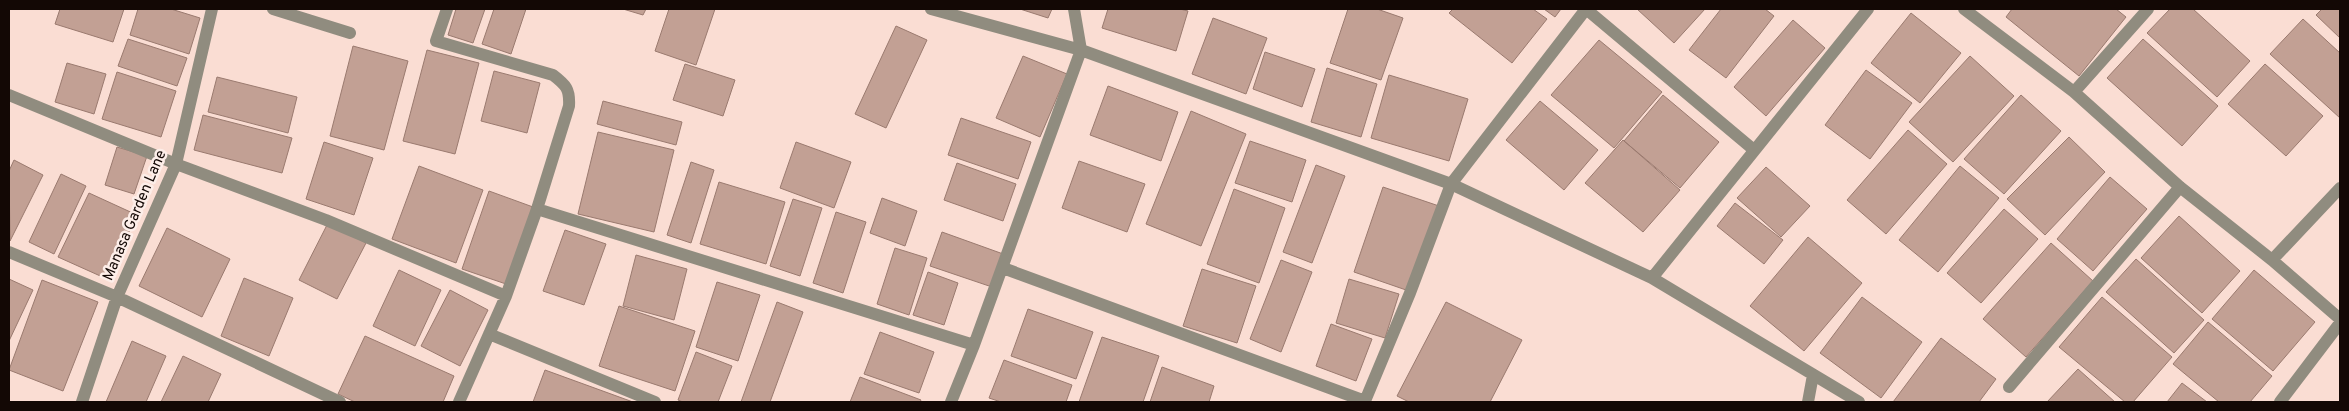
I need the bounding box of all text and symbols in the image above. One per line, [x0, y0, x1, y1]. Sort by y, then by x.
street label: Manasa Garden Lane [99, 147, 171, 284]

